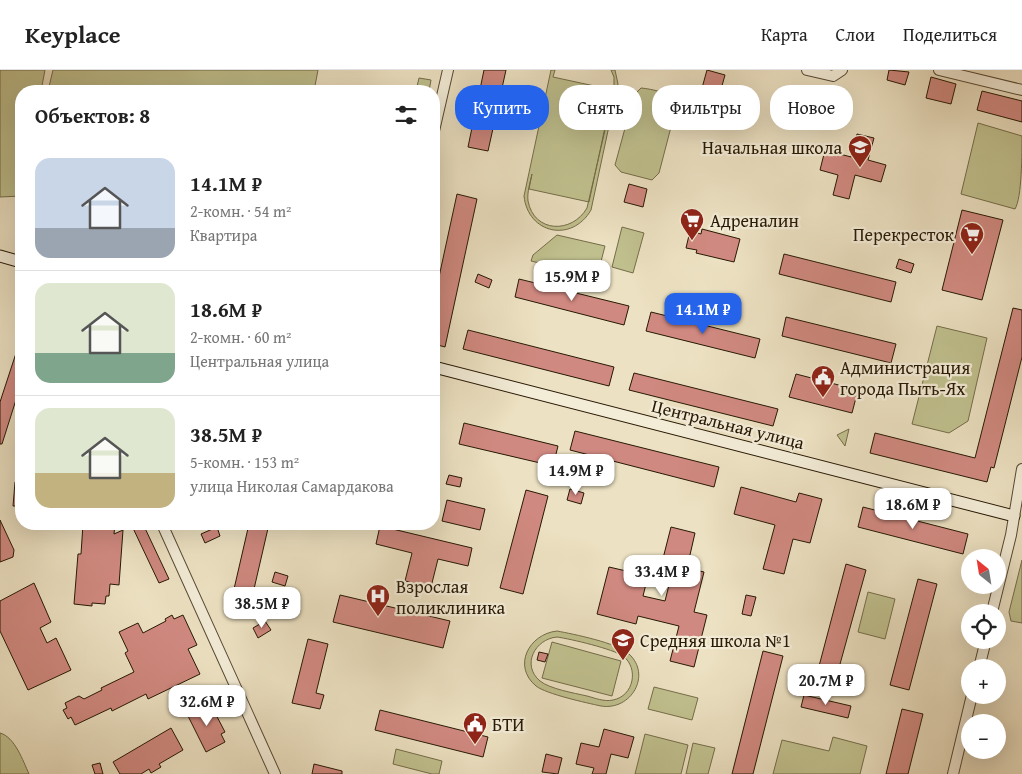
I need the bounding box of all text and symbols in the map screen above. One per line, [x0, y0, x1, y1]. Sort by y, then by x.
text: Keyplace [25, 17, 121, 52]
text: Карта [761, 21, 808, 48]
text: Слои [836, 21, 875, 48]
text: Поделиться [903, 21, 997, 48]
chip: Купить [455, 85, 549, 130]
chip: Снять [559, 85, 642, 130]
chip: Фильтры [652, 85, 760, 130]
chip: Новое [770, 85, 853, 130]
text: Объектов: 8 [35, 100, 150, 131]
icon: filters [392, 101, 420, 129]
place label: Начальная школа [702, 134, 842, 161]
school or university icon: Начальная школа [847, 134, 873, 168]
text: 14.1M ₽ [190, 168, 262, 199]
icon: home [75, 178, 135, 238]
text: 2-комн. · 54 m² [190, 199, 291, 223]
supermarket icon: Адреналин [679, 207, 705, 241]
place label: Адреналин [710, 207, 799, 234]
place label: Перекресток [853, 221, 955, 248]
supermarket icon: Перекресток [959, 221, 985, 255]
text: Квартира [190, 223, 257, 247]
pin: 15.9M ₽ [526, 260, 618, 302]
text: 15.9M ₽ [545, 264, 599, 288]
pin: 14.1M ₽ [657, 292, 749, 335]
text: 18.6M ₽ [190, 294, 262, 325]
text: 14.1M ₽ [676, 297, 730, 321]
icon: home [75, 303, 135, 363]
text: 2-комн. · 60 m² [190, 325, 291, 349]
text: Центральная улица [190, 349, 329, 373]
place label: Администрация города Пыть-Ях [840, 354, 970, 402]
public building icon: Администрация города Пыть-Ях [810, 364, 836, 398]
street label: Центральная улица [649, 392, 808, 456]
text: 38.5M ₽ [190, 419, 262, 450]
icon: home [75, 428, 135, 488]
text: 5-комн. · 153 m² [190, 450, 299, 474]
pin: 14.9M ₽ [530, 454, 622, 496]
text: 14.9M ₽ [549, 458, 603, 482]
text: улица Николая Самардакова [190, 474, 394, 498]
pin: 18.6M ₽ [867, 488, 959, 530]
text: 18.6M ₽ [886, 492, 940, 516]
north arrow [961, 549, 1006, 594]
map controls [961, 549, 1006, 759]
pin: 33.4M ₽ [616, 554, 708, 597]
text: 33.4M ₽ [635, 559, 689, 583]
place label: Взрослая поликлиника [396, 573, 506, 621]
hospital icon: Взрослая поликлиника [365, 583, 391, 617]
pin: 38.5M ₽ [216, 586, 308, 629]
text: 38.5M ₽ [235, 591, 289, 615]
button: locate [961, 604, 1006, 649]
school or university icon: Средняя школа №1 [610, 627, 636, 661]
place label: Средняя школа №1 [640, 627, 791, 654]
button: + [961, 659, 1006, 704]
pin: 20.7M ₽ [780, 664, 872, 706]
text: 20.7M ₽ [799, 668, 853, 692]
pin: 32.6M ₽ [161, 684, 253, 727]
text: 32.6M ₽ [180, 689, 234, 713]
public building icon: БТИ [462, 711, 488, 745]
place label: БТИ [492, 711, 524, 738]
button: − [961, 714, 1006, 759]

